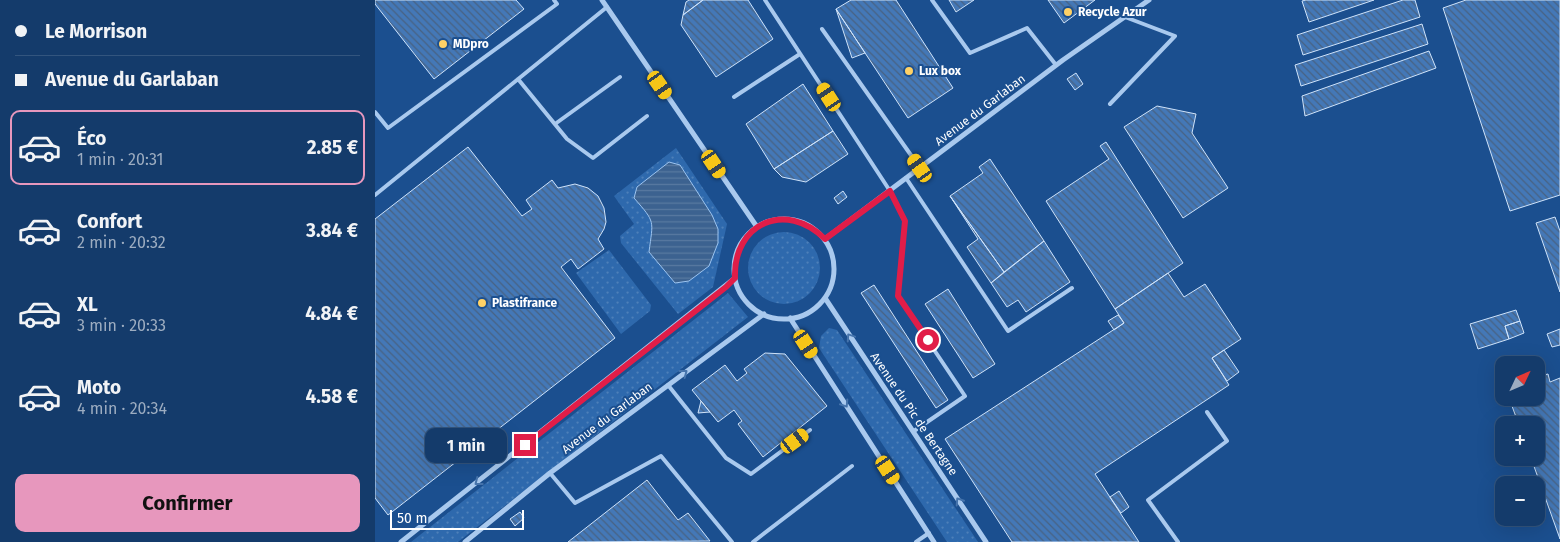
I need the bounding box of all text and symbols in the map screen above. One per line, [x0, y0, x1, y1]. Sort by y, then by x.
place label: Recycle Azur [1078, 5, 1147, 19]
marker: Recycle Azur [1062, 6, 1074, 18]
text: Le Morrison [45, 20, 147, 43]
place label: MDpro [453, 37, 489, 51]
marker: MDpro [437, 38, 449, 50]
place label: Lux box [919, 64, 962, 78]
marker: Lux box [903, 65, 915, 77]
text: Avenue du Garlaban [45, 68, 219, 91]
car [645, 68, 674, 102]
street label: Avenue du Garlaban [932, 71, 1028, 149]
car [814, 80, 843, 114]
icon: car [17, 125, 62, 170]
text: Éco [77, 127, 106, 150]
text: 2.85 € [307, 136, 358, 159]
car [699, 147, 728, 181]
text: 1 min · 20:31 [77, 150, 163, 169]
car [905, 151, 934, 185]
icon: car [17, 208, 62, 253]
text: Confort [77, 210, 142, 233]
text: 3.84 € [306, 219, 358, 242]
text: 2 min · 20:32 [77, 233, 166, 252]
icon: car [17, 291, 62, 336]
text: XL [77, 293, 98, 316]
place label: Plastifrance [492, 296, 558, 310]
marker: Plastifrance [476, 297, 488, 309]
text: 4.84 € [305, 302, 358, 325]
text: 3 min · 20:33 [77, 316, 166, 335]
car [791, 327, 820, 361]
route start [917, 329, 939, 351]
one-way arrow [847, 333, 856, 342]
street label: Avenue du Pic de Bertagne [868, 350, 960, 478]
north arrow [1495, 356, 1545, 406]
map controls [1495, 356, 1545, 526]
one-way arrow [678, 370, 688, 379]
icon: car [17, 374, 62, 419]
text: Moto [77, 376, 121, 399]
street label: Avenue du Garlaban [559, 379, 655, 457]
text: 4.58 € [306, 385, 358, 408]
one-way arrow [839, 398, 848, 407]
text: 4 min · 20:34 [77, 399, 167, 418]
button: + [1495, 416, 1545, 466]
car [778, 426, 811, 456]
callout: 1 min [425, 428, 507, 462]
route end [514, 434, 536, 456]
text: 1 min [447, 436, 485, 455]
car [873, 453, 902, 487]
button: Confirmer [15, 474, 360, 532]
one-way arrow [475, 476, 484, 484]
button: − [1495, 476, 1545, 526]
one-way arrow [956, 497, 966, 506]
scale bar [390, 507, 524, 530]
text: 50 m [397, 510, 428, 527]

